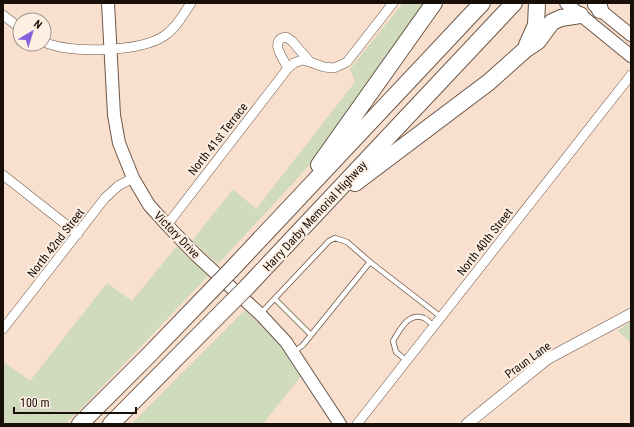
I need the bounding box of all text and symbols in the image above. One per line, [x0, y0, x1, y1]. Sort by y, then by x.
north arrow [12, 12, 52, 52]
text: N [31, 17, 45, 32]
street label: North 41st Terrace [185, 100, 251, 178]
street label: Harry Darby Memorial Highway [260, 158, 370, 274]
street label: North 42nd Street [25, 205, 88, 280]
street label: North 40th Street [454, 205, 516, 278]
street label: Victory Drive [151, 209, 203, 262]
street label: Praun Lane [502, 339, 554, 381]
scale bar [14, 389, 136, 415]
text: 100 m [20, 396, 50, 410]

